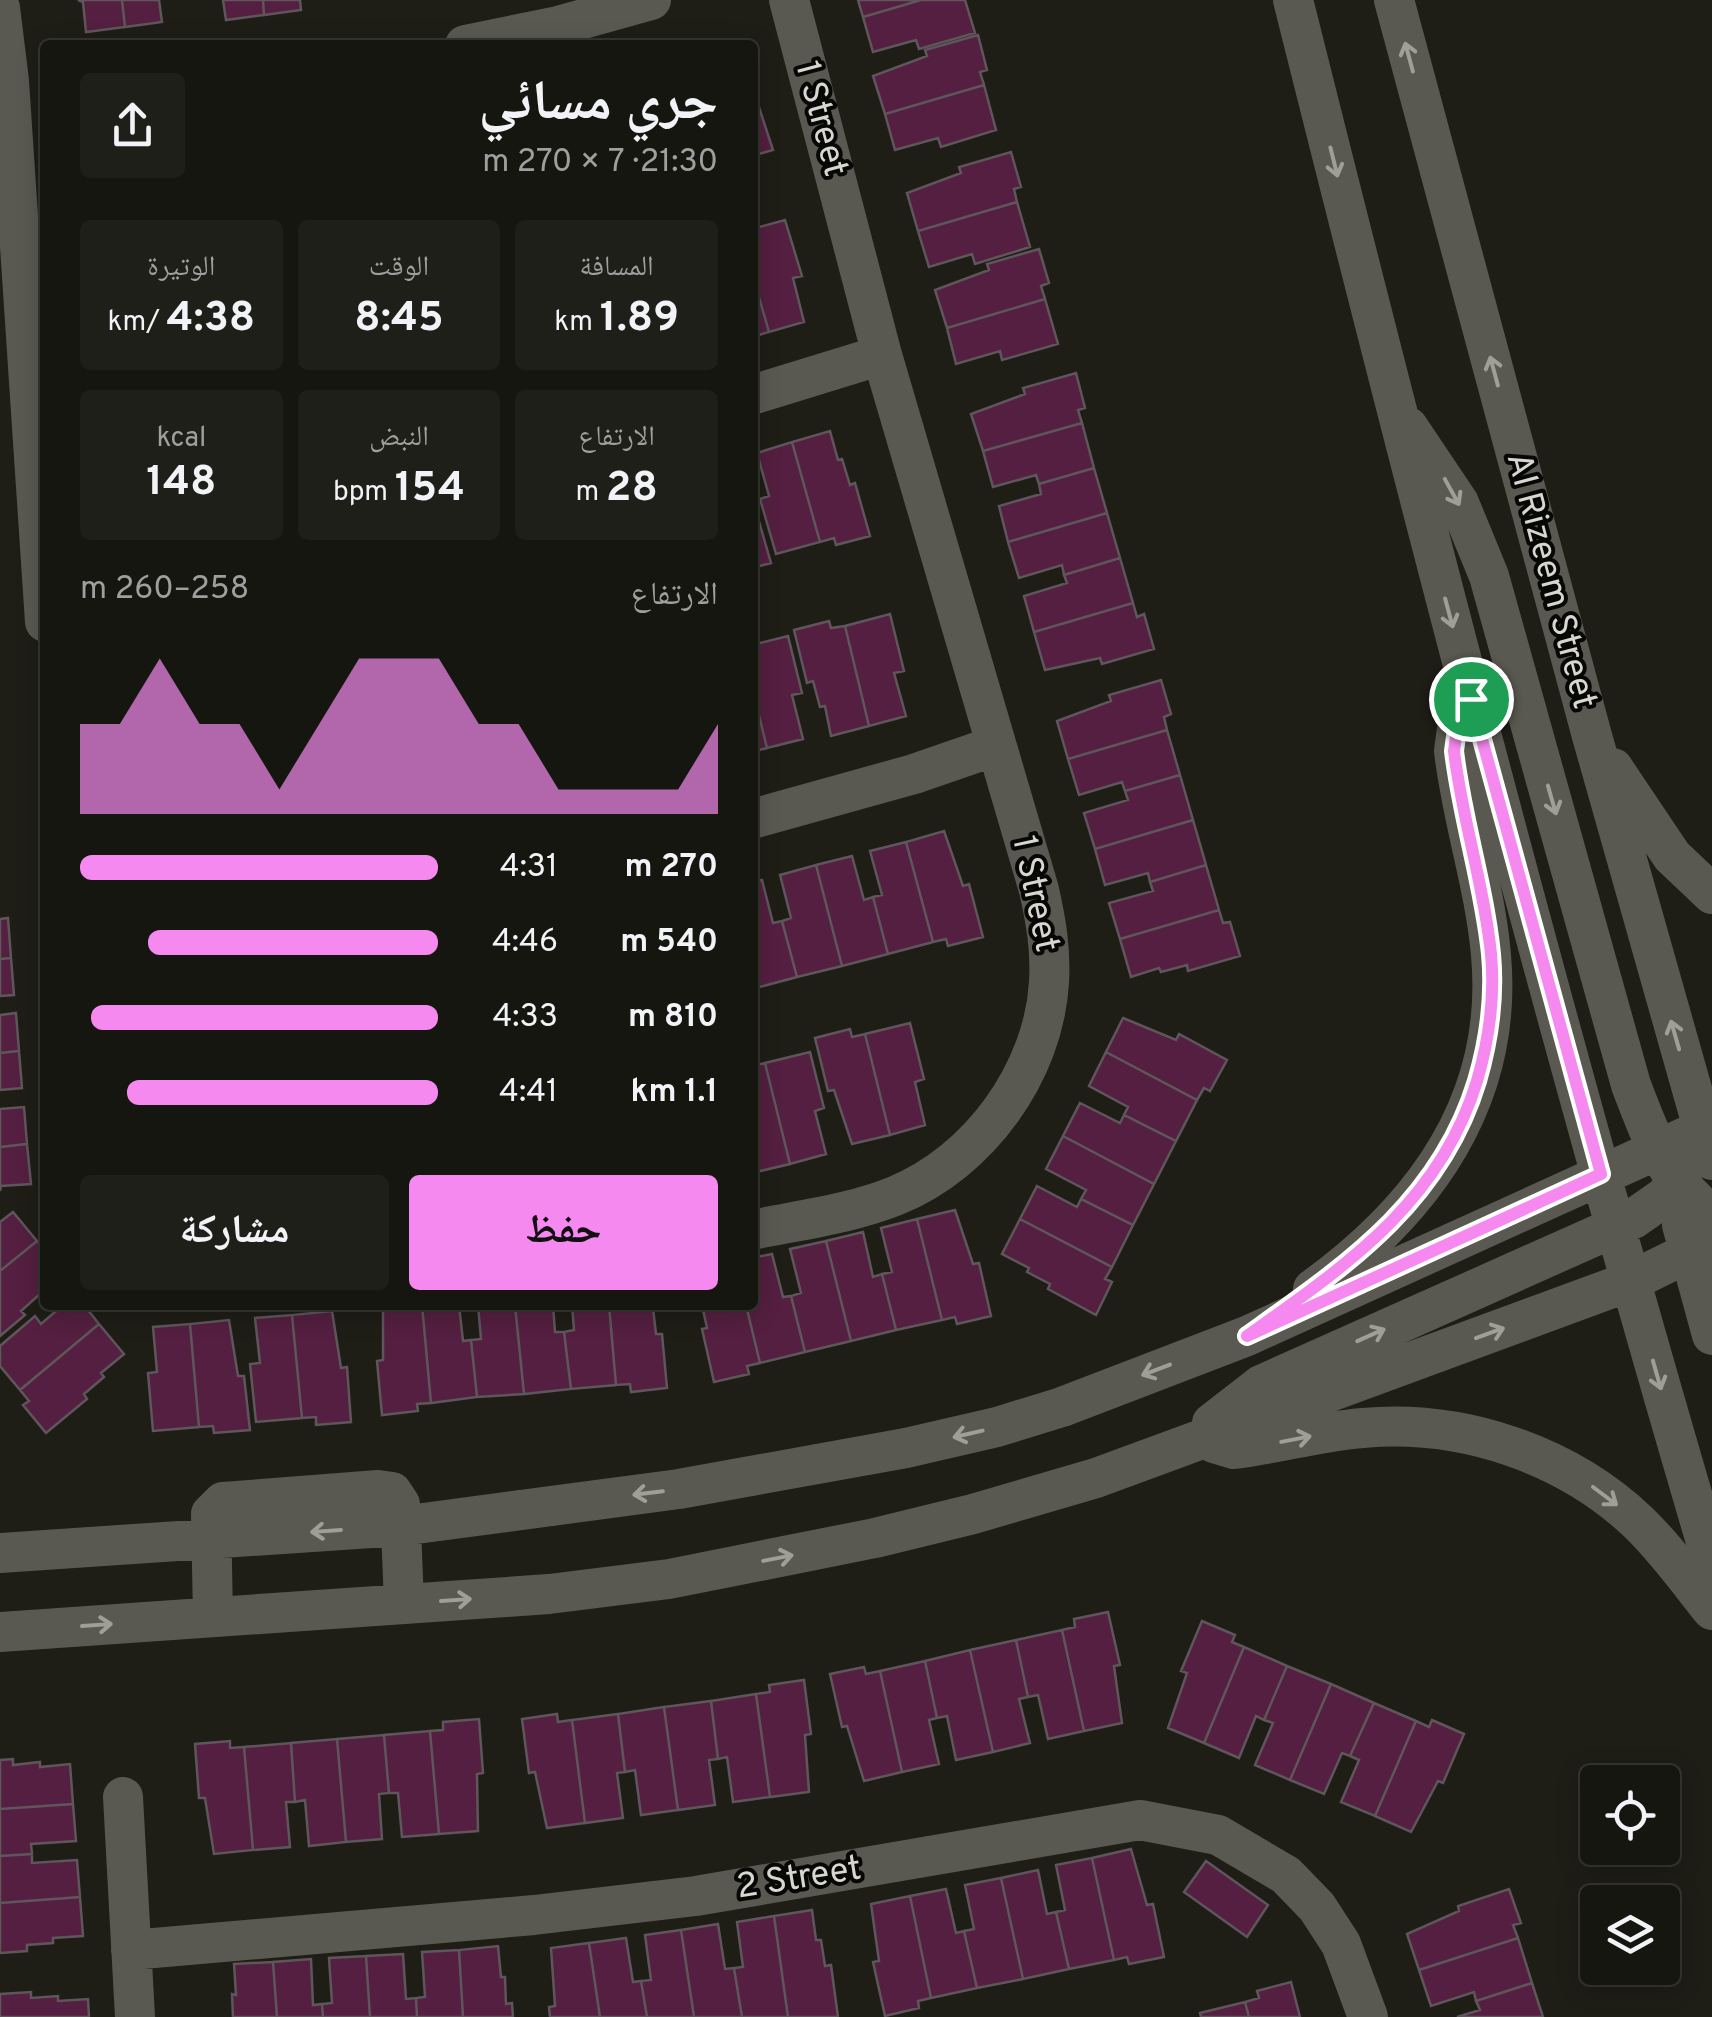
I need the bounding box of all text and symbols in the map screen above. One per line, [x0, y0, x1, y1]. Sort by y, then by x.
one-way arrow [1399, 42, 1418, 73]
street label: 1 Street [784, 56, 856, 182]
text: جري مسائي [479, 70, 718, 140]
button: share [80, 73, 185, 178]
text: 21:30 · 7 × 270 m [482, 143, 718, 183]
one-way arrow [1325, 146, 1344, 178]
text: الوتيرة [147, 250, 215, 286]
text: الوقت [369, 250, 429, 286]
text: المسافة [580, 250, 654, 286]
text: 4:38 [166, 293, 255, 346]
text: 8:45 [354, 293, 444, 346]
text: 1.89 [600, 293, 679, 346]
text: /km [107, 305, 166, 341]
text: km [554, 305, 600, 341]
one-way arrow [1483, 356, 1502, 387]
text: النبض [369, 420, 429, 456]
text: الارتفاع [578, 420, 655, 456]
text: kcal [156, 421, 206, 457]
street label: Al Rizeem Street [1495, 448, 1605, 714]
text: 148 [146, 457, 216, 510]
text: 154 [395, 463, 465, 516]
text: 28 [606, 463, 658, 516]
text: bpm [333, 475, 395, 511]
text: m [575, 475, 606, 511]
one-way arrow [1442, 477, 1462, 506]
text: 258–260 m [80, 570, 249, 610]
text: الارتفاع [631, 576, 718, 616]
one-way arrow [1440, 597, 1459, 628]
pin [1429, 657, 1514, 742]
icon: arrive [1444, 672, 1499, 727]
one-way arrow [1543, 784, 1562, 815]
street label: 1 Street [1000, 832, 1068, 956]
text: 4:31 [500, 848, 558, 888]
text: 270 m [624, 848, 718, 888]
text: 4:46 [492, 923, 558, 963]
text: 540 m [620, 923, 718, 963]
text: 4:33 [492, 998, 558, 1038]
text: 810 m [628, 998, 718, 1038]
one-way arrow [1665, 1020, 1684, 1051]
text: 4:41 [499, 1073, 558, 1113]
text: 1.1 km [630, 1073, 718, 1113]
button: مشاركة [80, 1175, 389, 1290]
button: حفظ [409, 1175, 718, 1290]
one-way arrow [1473, 1323, 1504, 1341]
one-way arrow [1355, 1325, 1386, 1343]
one-way arrow [1649, 1359, 1667, 1391]
one-way arrow [1142, 1363, 1172, 1381]
one-way arrow [953, 1426, 985, 1444]
one-way arrow [1279, 1429, 1311, 1448]
one-way arrow [633, 1484, 665, 1502]
one-way arrow [1591, 1485, 1618, 1506]
one-way arrow [310, 1522, 342, 1541]
one-way arrow [761, 1547, 793, 1566]
one-way arrow [440, 1590, 472, 1609]
one-way arrow [81, 1615, 113, 1634]
map controls [1580, 1765, 1680, 1985]
button: locate [1580, 1765, 1680, 1865]
street label: 2 Street [733, 1847, 865, 1911]
button: layers [1580, 1885, 1680, 1985]

